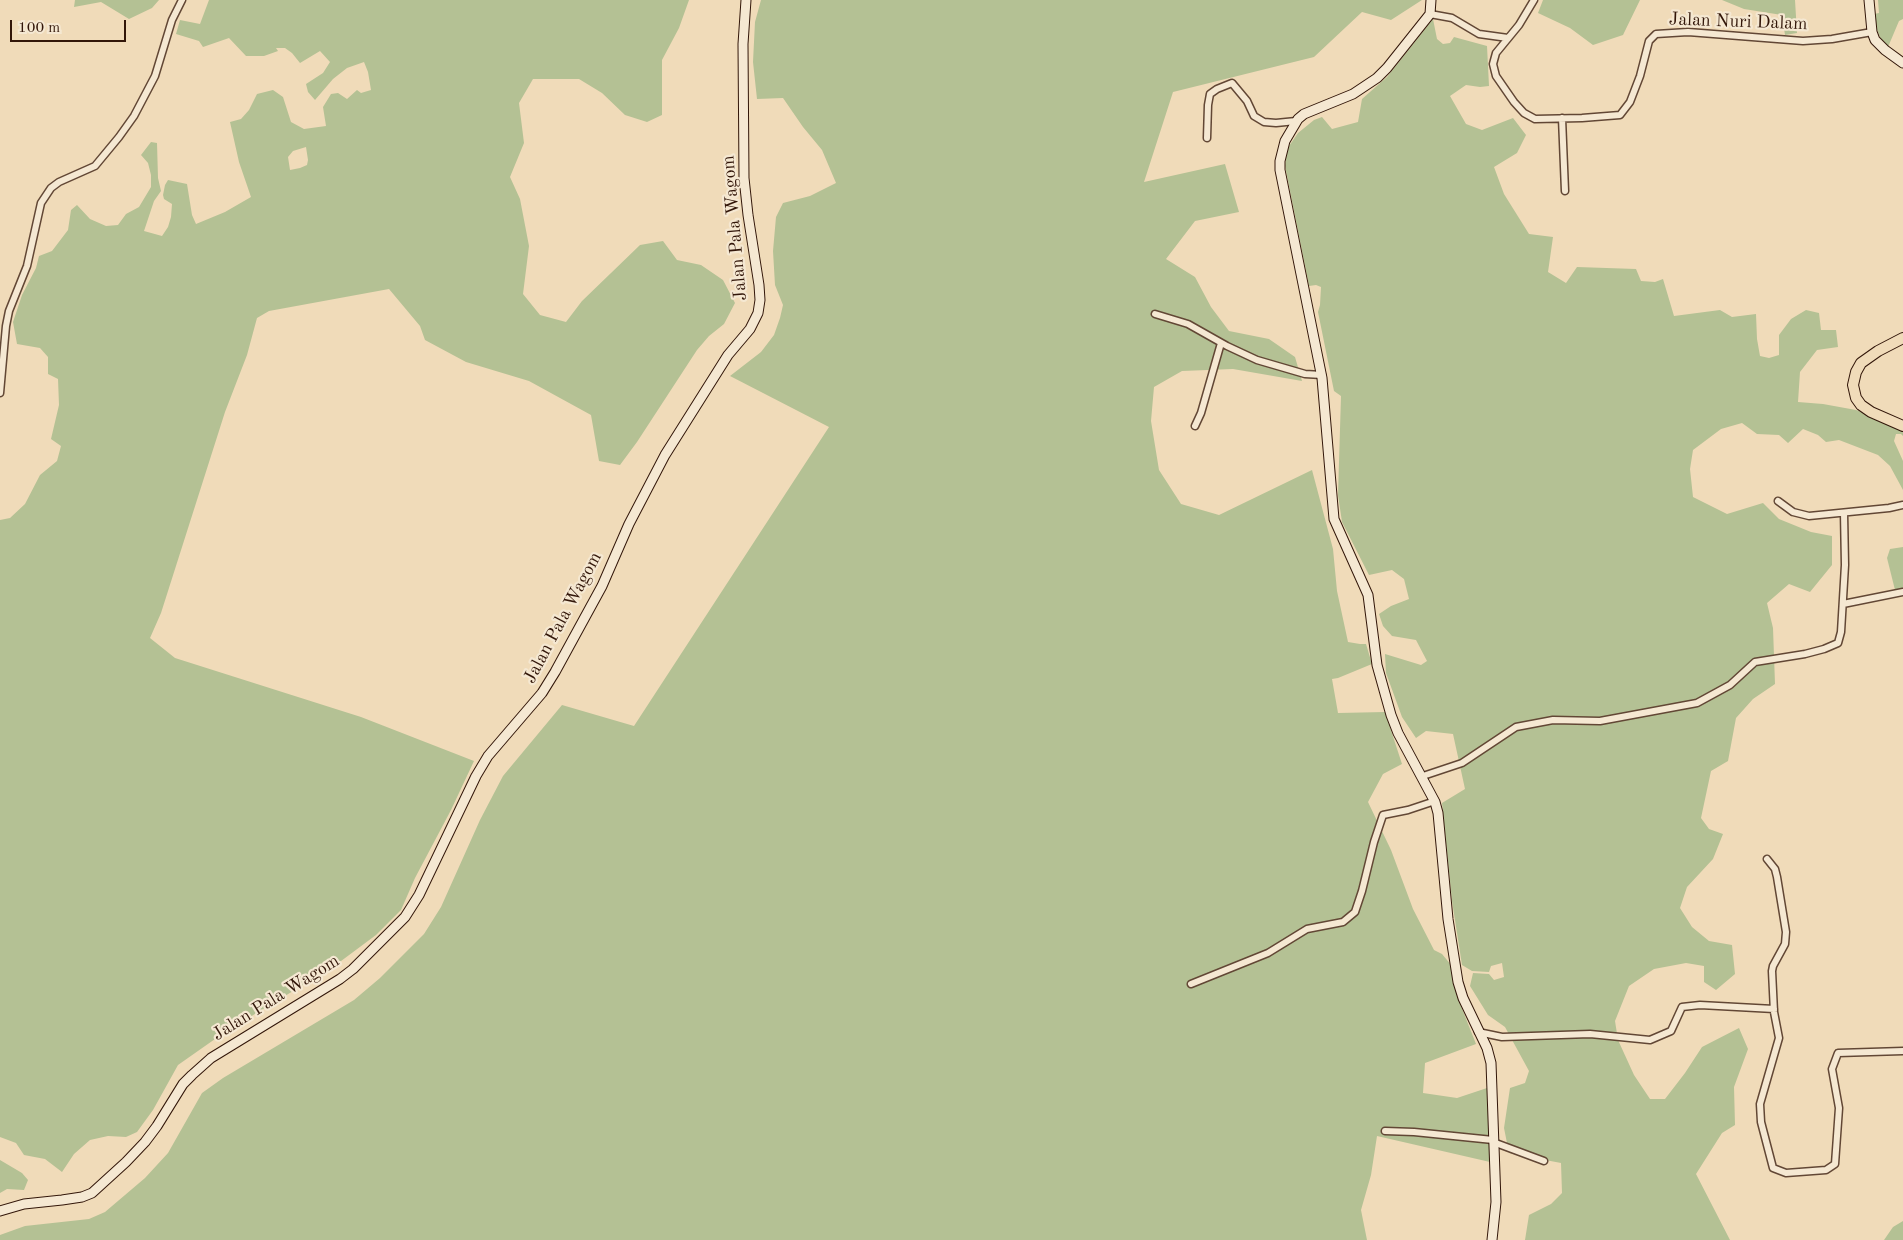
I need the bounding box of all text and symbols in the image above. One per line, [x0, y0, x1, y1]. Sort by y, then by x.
street label: Jalan Nuri Dalam [1668, 9, 1808, 35]
scale bar [12, 10, 129, 42]
text: 100 m [18, 21, 60, 36]
street label: Jalan Pala Wagom [718, 154, 752, 302]
street label: Jalan Pala Wagom [519, 549, 607, 687]
street label: Jalan Pala Wagom [208, 950, 344, 1046]

